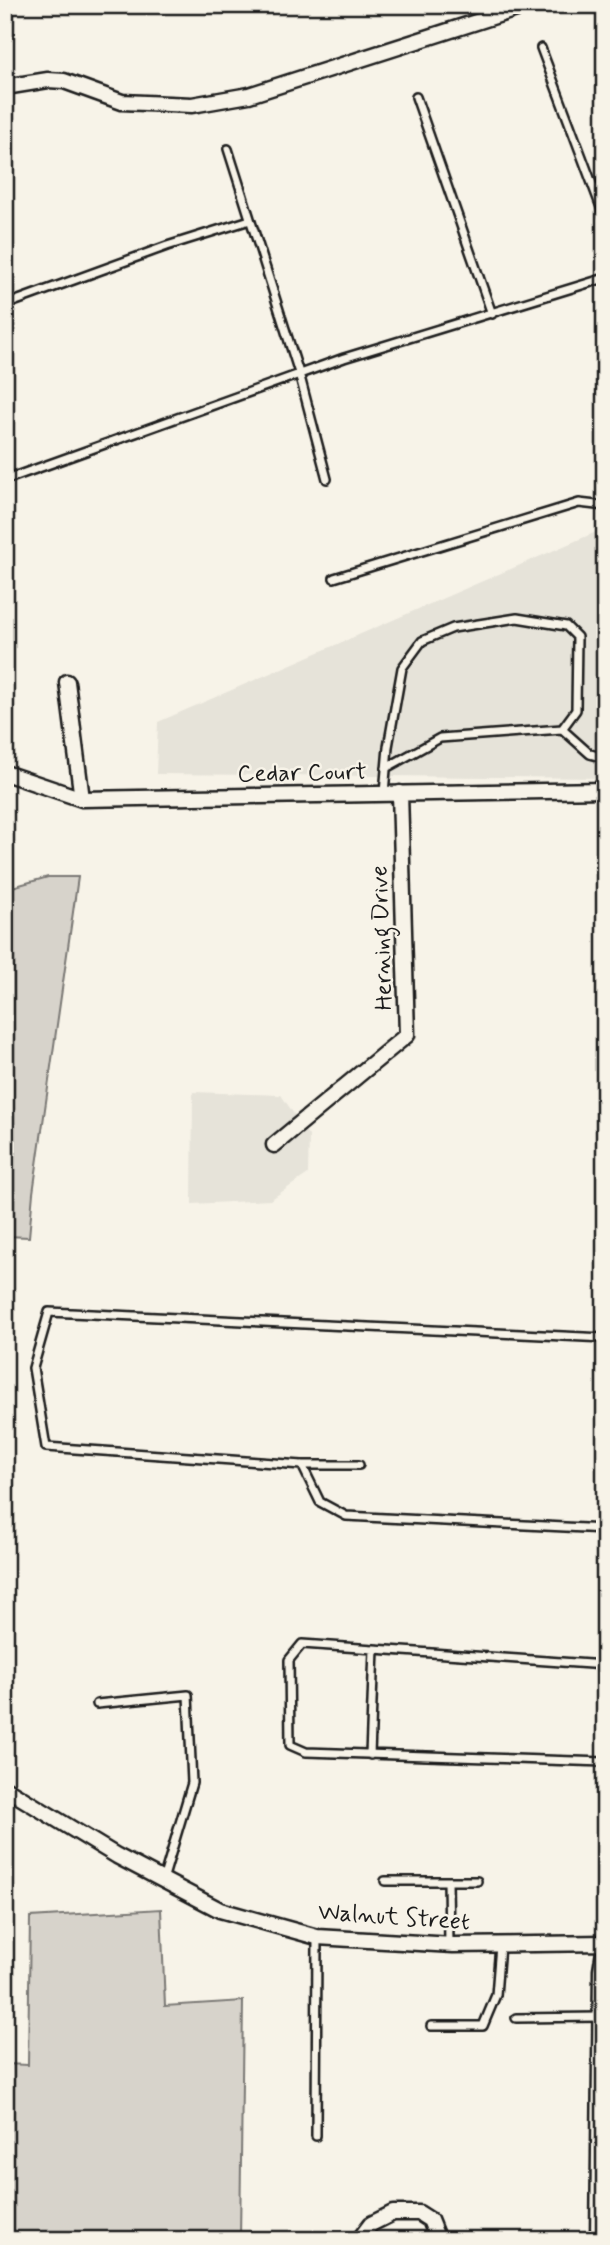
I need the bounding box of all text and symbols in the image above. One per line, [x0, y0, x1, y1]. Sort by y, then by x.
street label: Cedar Court [237, 757, 367, 790]
street label: Herning Drive [364, 865, 404, 1011]
street label: Walnut Street [317, 1897, 471, 1938]

